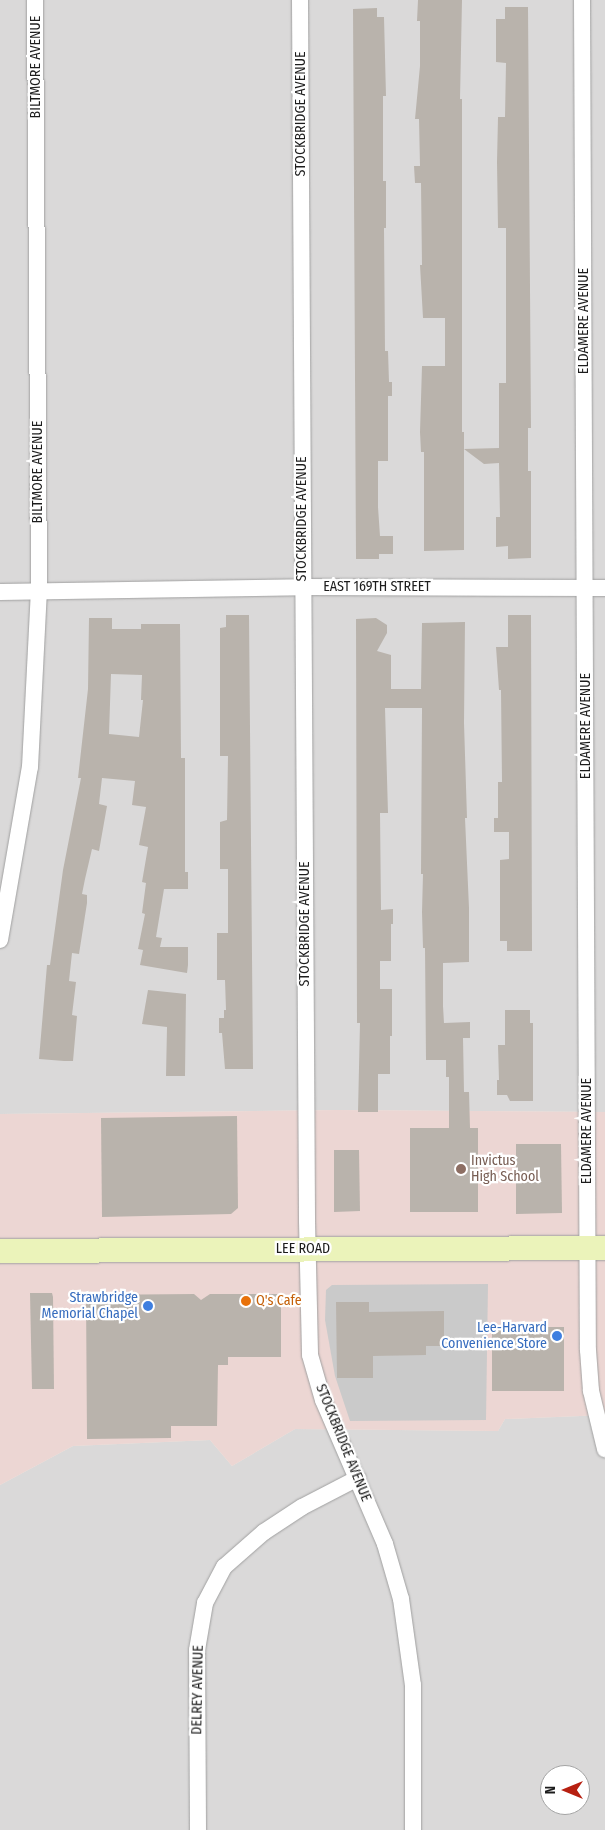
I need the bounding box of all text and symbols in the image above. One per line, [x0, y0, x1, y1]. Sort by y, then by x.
street label: BILTMORE AVENUE [28, 16, 44, 118]
street label: STOCKBRIDGE AVENUE [293, 51, 309, 177]
street label: ELDAMERE AVENUE [576, 268, 592, 374]
street label: BILTMORE AVENUE [30, 421, 46, 523]
street label: STOCKBRIDGE AVENUE [294, 456, 310, 582]
street label: EAST 169TH STREET [323, 579, 431, 595]
street label: ELDAMERE AVENUE [578, 673, 594, 779]
street label: STOCKBRIDGE AVENUE [297, 861, 313, 987]
street label: ELDAMERE AVENUE [579, 1078, 595, 1184]
place label: Invictus High School [471, 1153, 539, 1186]
marker: Invictus High School [455, 1163, 467, 1175]
street label: LEE ROAD [276, 1241, 330, 1257]
place label: Strawbridge Memorial Chapel [42, 1290, 138, 1322]
place label: Q's Cafe [256, 1293, 302, 1309]
marker: Q's Cafe [240, 1295, 252, 1307]
marker: Strawbridge Memorial Chapel [142, 1300, 154, 1312]
place label: Lee-Harvard Convenience Store [441, 1320, 547, 1352]
marker: Lee-Harvard Convenience Store [551, 1330, 563, 1342]
street label: STOCKBRIDGE AVENUE [312, 1382, 374, 1504]
street label: DELREY AVENUE [189, 1645, 207, 1735]
north arrow [540, 1765, 590, 1815]
text: N [542, 1786, 559, 1794]

